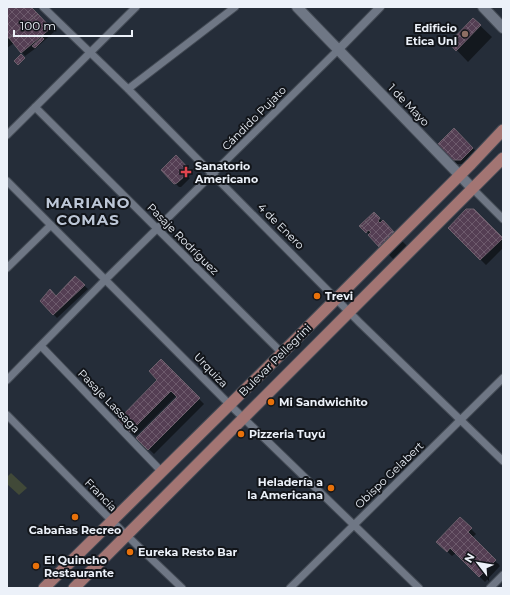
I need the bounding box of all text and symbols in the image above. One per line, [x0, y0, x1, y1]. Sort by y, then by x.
scale bar [14, 12, 132, 38]
text: 100 m [20, 18, 56, 33]
place label: Edificio Etica Unl [406, 21, 457, 48]
marker: Edificio Etica Unl [460, 29, 470, 39]
street label: 1 de Mayo [385, 81, 433, 129]
street label: Cándido Pujato [219, 83, 289, 153]
place label: Sanatorio Americano [194, 159, 258, 186]
marker: Sanatorio Americano [180, 166, 192, 178]
district label: MARIANO COMAS [45, 193, 131, 229]
street label: Pasaje Rodríguez [144, 200, 222, 278]
street label: 4 de Enero [255, 200, 307, 252]
place label: Trevi [325, 289, 353, 303]
marker: Trevi [312, 291, 322, 301]
street label: Bulevar Pellegrini [236, 321, 314, 399]
street label: Urquiza [191, 350, 231, 390]
street label: Pasaje Lassaga [75, 366, 143, 436]
place label: Mi Sandwichito [279, 395, 368, 409]
marker: Mi Sandwichito [266, 397, 276, 407]
place label: Pizzeria Tuyú [249, 427, 325, 441]
marker: Pizzeria Tuyú [236, 429, 246, 439]
street label: Obispo Gelabert [352, 438, 427, 511]
place label: Heladería a la Americana [247, 475, 323, 502]
street label: Francia [82, 476, 120, 514]
marker: Heladería a la Americana [326, 483, 336, 493]
marker: Cabañas Recreo [70, 512, 80, 522]
place label: Cabañas Recreo [29, 523, 121, 537]
north arrow [458, 543, 498, 583]
place label: Eureka Resto Bar [138, 545, 237, 559]
marker: Eureka Resto Bar [125, 547, 135, 557]
text: N [461, 550, 478, 565]
place label: El Quincho Restaurante [44, 553, 114, 580]
marker: El Quincho Restaurante [31, 561, 41, 571]

